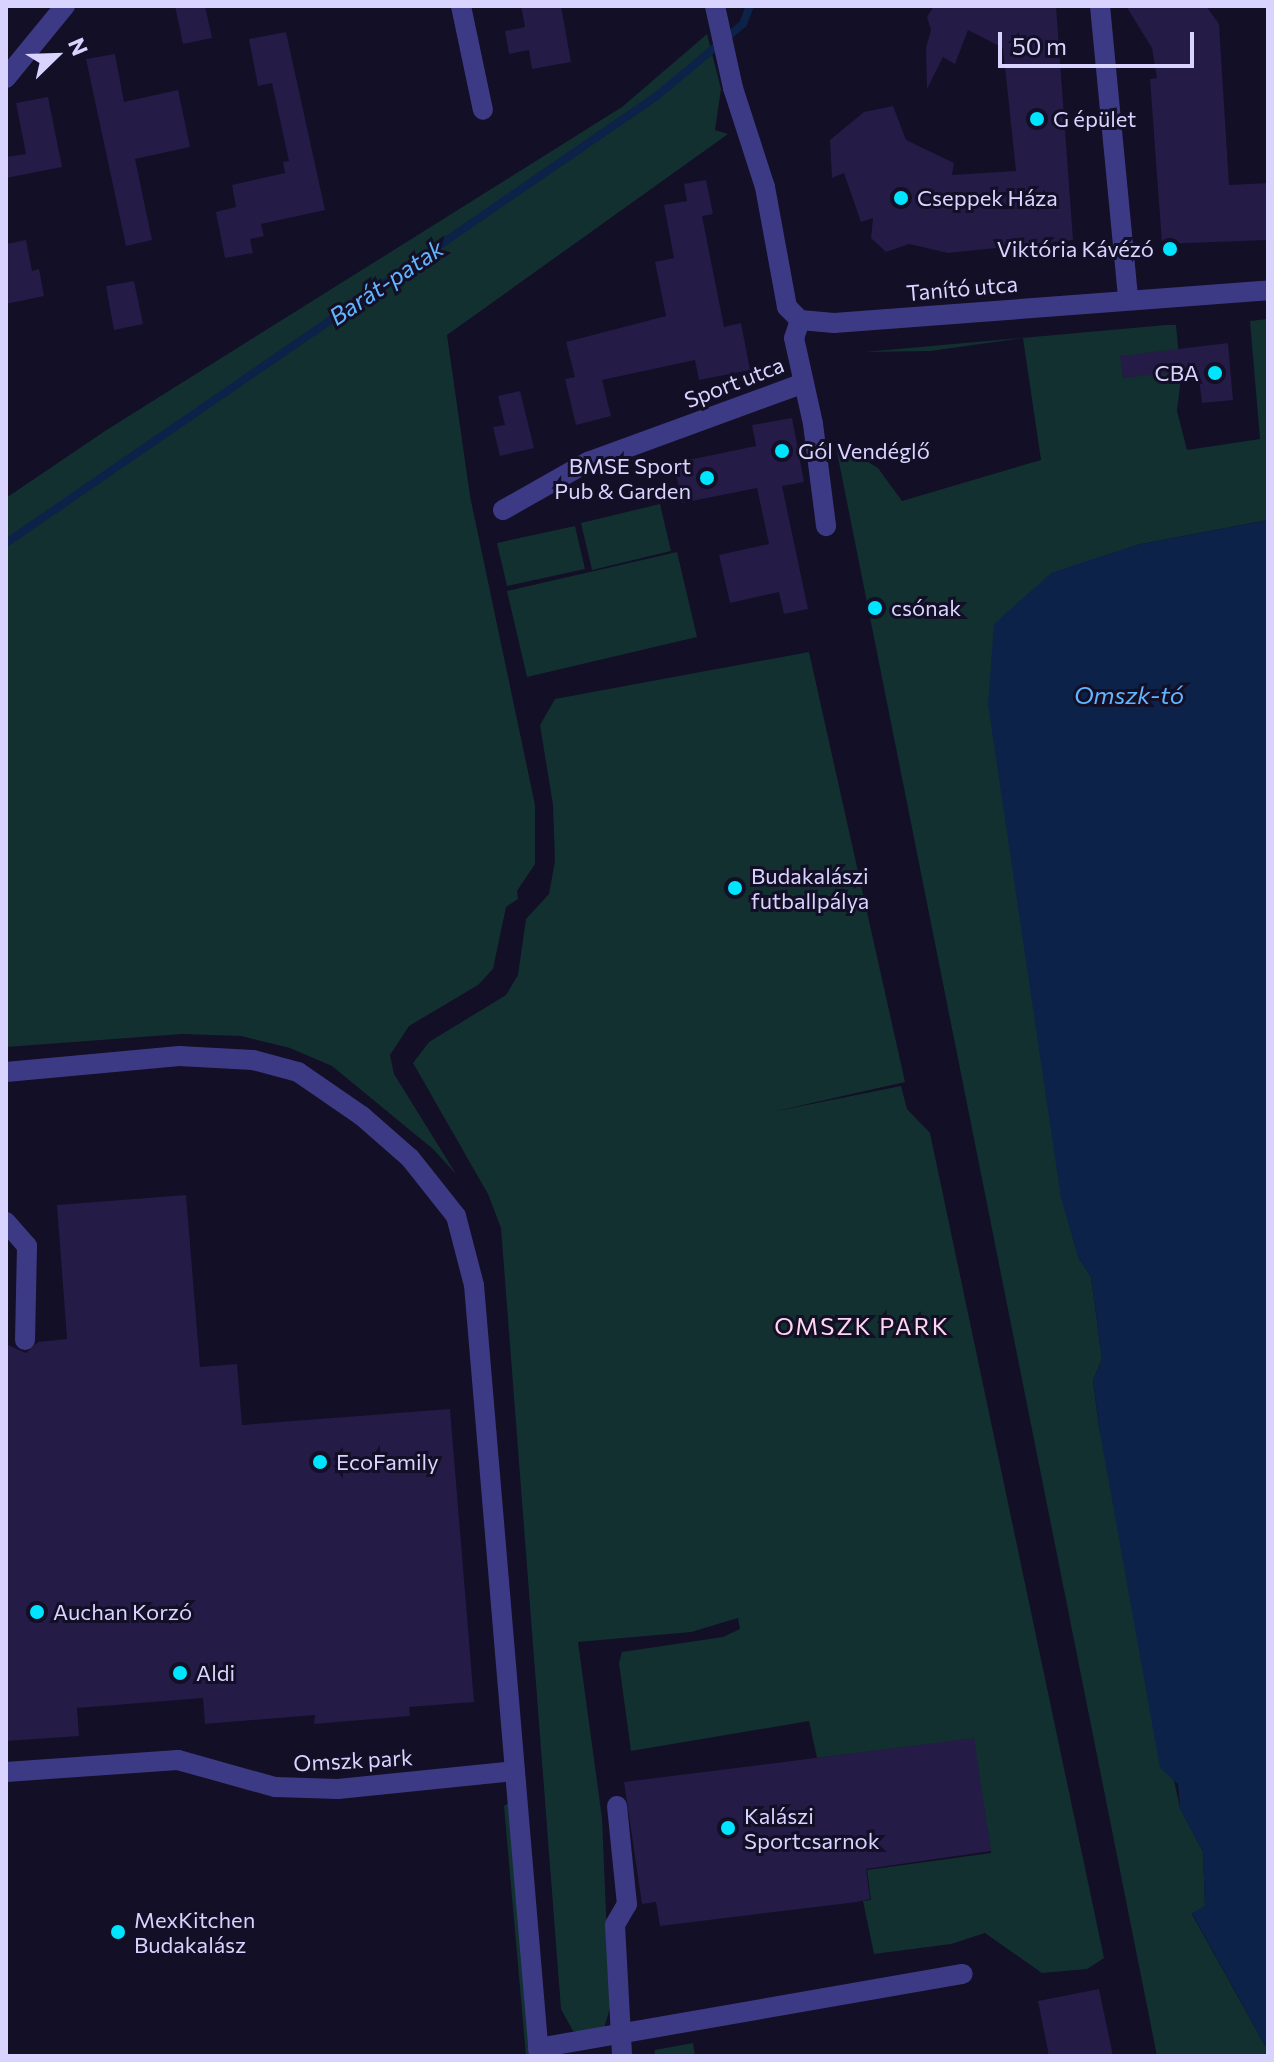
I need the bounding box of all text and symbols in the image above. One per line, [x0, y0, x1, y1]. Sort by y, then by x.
north arrow [16, 16, 96, 96]
scale bar [1002, 16, 1198, 66]
text: 50 m [1012, 31, 1067, 60]
text: N [63, 34, 94, 59]
place label: G épület [1053, 106, 1136, 132]
marker: G épület [1028, 110, 1046, 128]
place label: Cseppek Háza [917, 185, 1058, 211]
marker: Cseppek Háza [892, 189, 910, 207]
water label: Barát-patak [323, 233, 449, 331]
place label: Viktória Kávézó [997, 236, 1154, 262]
marker: Viktória Kávézó [1161, 240, 1179, 258]
street label: Tanító utca [905, 270, 1019, 306]
street label: Sport utca [680, 351, 788, 413]
place label: CBA [1155, 360, 1199, 386]
marker: CBA [1206, 364, 1224, 382]
place label: Gól Vendéglő [798, 438, 930, 464]
marker: Gól Vendéglő [773, 442, 791, 460]
place label: BMSE Sport Pub & Garden [554, 452, 691, 504]
marker: BMSE Sport Pub & Garden [698, 469, 716, 487]
place label: csónak [891, 595, 961, 621]
marker: csónak [866, 599, 884, 617]
water label: Omszk-tó [1074, 681, 1184, 709]
place label: Budakalászi futballpálya [751, 862, 869, 914]
marker: Budakalászi futballpálya [726, 879, 744, 897]
district label: OMSZK PARK [774, 1312, 950, 1340]
place label: EcoFamily [336, 1449, 439, 1475]
marker: EcoFamily [311, 1453, 329, 1471]
place label: Auchan Korzó [53, 1599, 192, 1625]
marker: Auchan Korzó [28, 1603, 46, 1621]
place label: Aldi [196, 1660, 235, 1686]
marker: Aldi [171, 1664, 189, 1682]
street label: Omszk park [293, 1744, 413, 1776]
place label: Kalászi Sportcsarnok [744, 1802, 880, 1854]
marker: Kalászi Sportcsarnok [719, 1819, 737, 1837]
place label: MexKitchen Budakalász [134, 1906, 255, 1958]
marker: MexKitchen Budakalász [109, 1923, 127, 1941]

